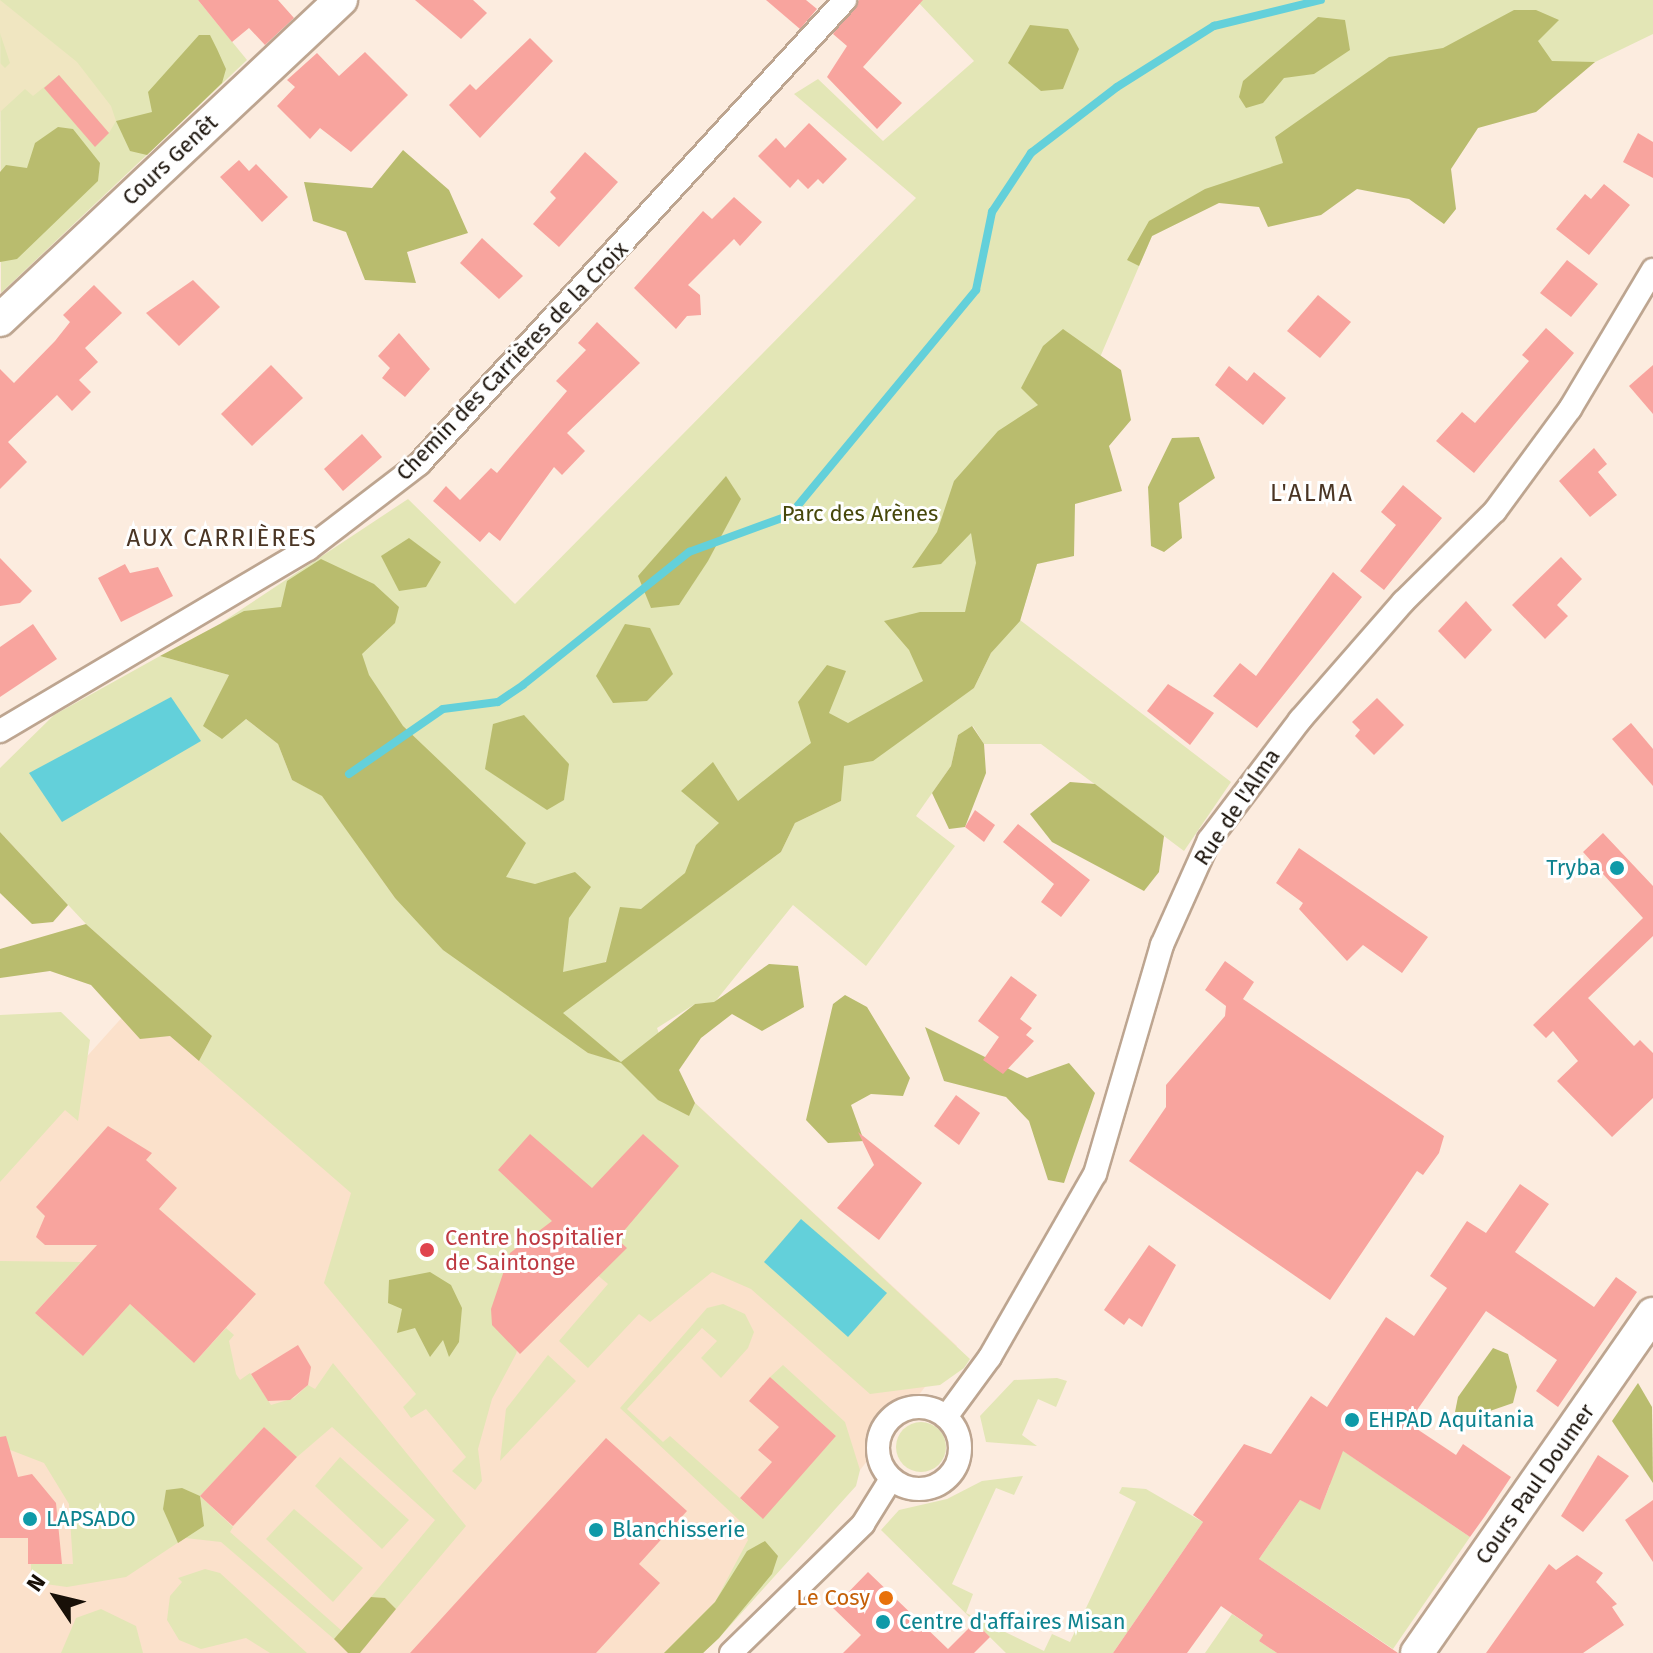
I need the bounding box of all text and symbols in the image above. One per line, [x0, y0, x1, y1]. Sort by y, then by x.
street label: Cours Genêt [117, 109, 223, 211]
street label: Chemin des Carrières de la Croix [391, 236, 633, 486]
district label: L'ALMA [1270, 480, 1354, 508]
park label: Parc des Arènes [782, 501, 938, 527]
district label: AUX CARRIÈRES [127, 525, 317, 553]
street label: Rue de l'Alma [1188, 744, 1286, 870]
place label: Tryba [1546, 855, 1601, 881]
marker: Tryba [1608, 859, 1626, 877]
place label: Centre hospitalier de Saintonge [445, 1224, 623, 1276]
marker: Centre hospitalier de Saintonge [416, 1239, 438, 1261]
street label: Cours Paul Doumer [1470, 1399, 1600, 1569]
place label: EHPAD Aquitania [1368, 1407, 1534, 1433]
marker: EHPAD Aquitania [1343, 1411, 1361, 1429]
place label: LAPSADO [46, 1506, 136, 1532]
marker: LAPSADO [21, 1510, 39, 1528]
place label: Blanchisserie [612, 1517, 745, 1543]
marker: Blanchisserie [587, 1521, 605, 1539]
north arrow [16, 1557, 96, 1637]
text: N [21, 1569, 51, 1597]
place label: Le Cosy [796, 1585, 870, 1611]
marker: Le Cosy [877, 1589, 895, 1607]
place label: Centre d'affaires Misan [899, 1609, 1126, 1635]
marker: Centre d'affaires Misan [874, 1613, 892, 1631]

